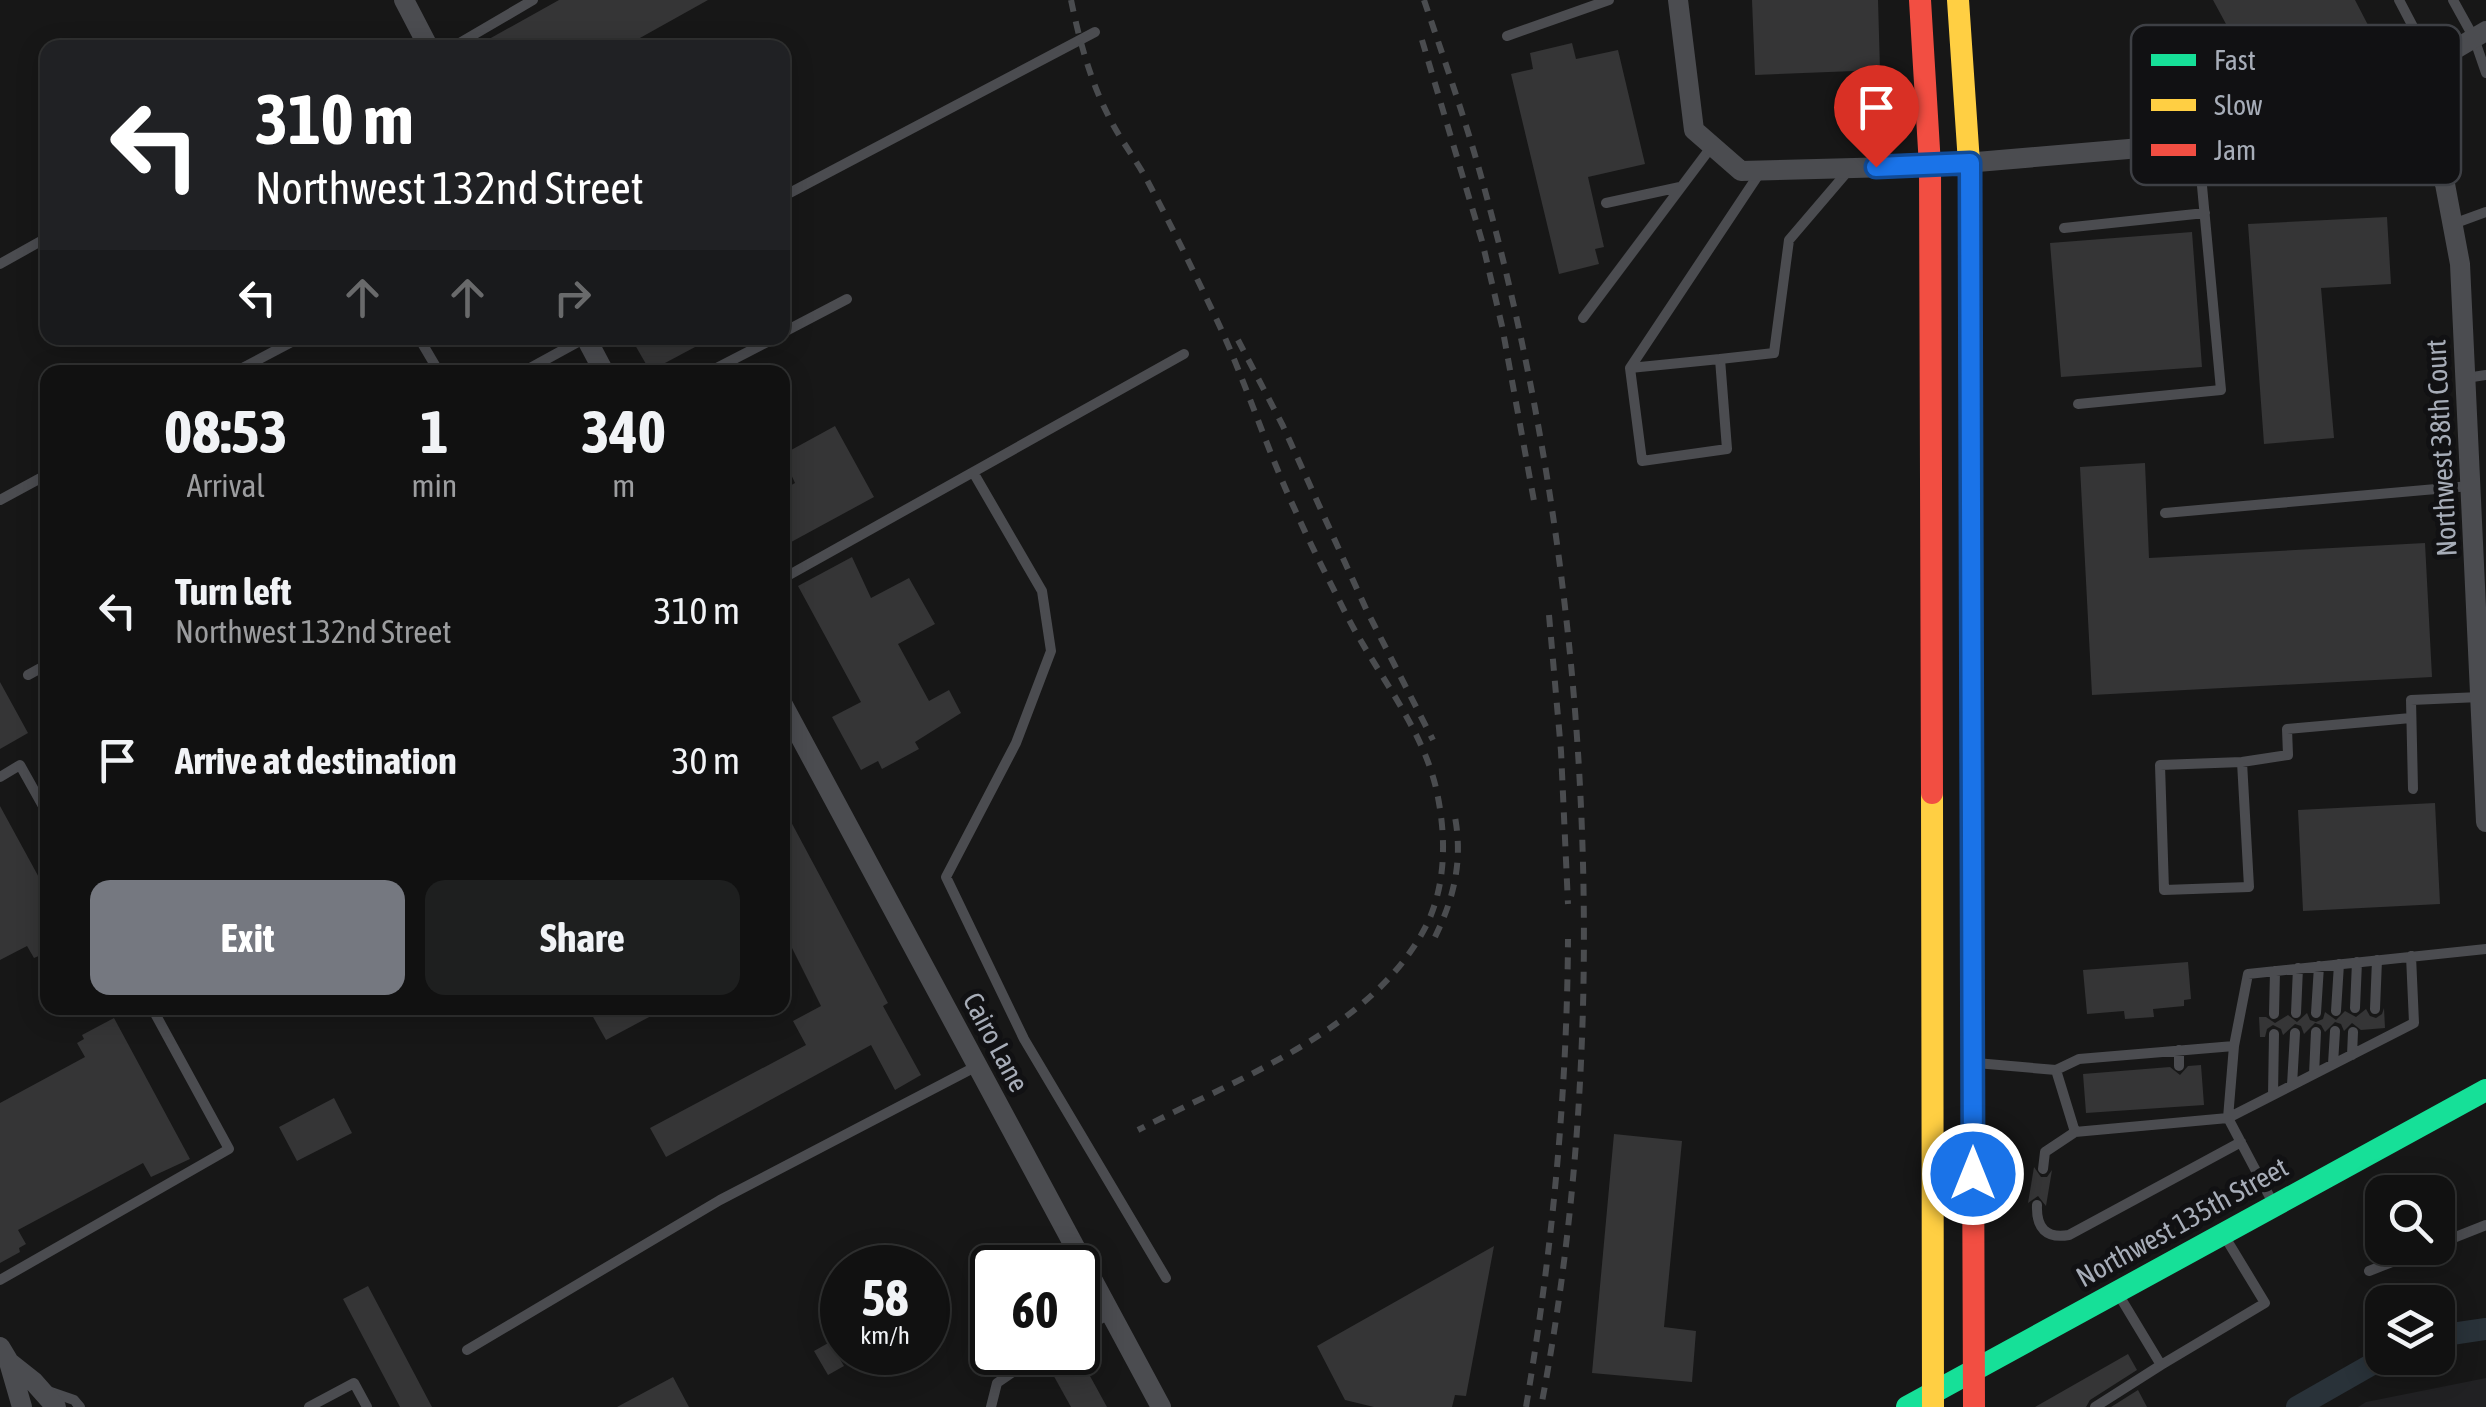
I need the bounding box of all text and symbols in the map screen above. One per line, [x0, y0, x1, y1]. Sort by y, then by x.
legend [2131, 25, 2461, 185]
text: Fast [2214, 44, 2256, 76]
pin [1834, 65, 1919, 168]
text: 310 m [255, 79, 414, 159]
icon: left [90, 80, 220, 210]
icon: arrive [1849, 80, 1904, 135]
text: Slow [2214, 89, 2263, 121]
text: Jam [2214, 134, 2256, 166]
text: Northwest 132nd Street [255, 162, 644, 214]
icon: left [230, 270, 285, 325]
icon: ahead [335, 270, 390, 325]
icon: ahead [440, 270, 495, 325]
icon: right [545, 270, 600, 325]
street label: Northwest 38th Court [2419, 339, 2463, 557]
text: 08:53 [164, 397, 287, 466]
text: 1 [420, 397, 449, 466]
text: 340 [581, 397, 666, 466]
text: Arrival [187, 467, 265, 504]
text: min [411, 467, 457, 504]
text: m [612, 467, 635, 504]
text: Turn left [175, 570, 291, 613]
icon: left [90, 583, 145, 638]
text: 310 m [654, 589, 740, 632]
text: Northwest 132nd Street [175, 613, 451, 650]
icon: arrive [90, 733, 145, 788]
text: Arrive at destination [175, 739, 457, 782]
text: 30 m [672, 739, 740, 782]
button: Exit [90, 880, 405, 995]
button: Share [425, 880, 740, 995]
street label: Cairo Lane [957, 987, 1035, 1097]
position arrow [1921, 1122, 2025, 1226]
street label: Northwest 135th Street [2071, 1151, 2293, 1293]
map controls [2365, 1175, 2455, 1375]
button: search [2365, 1175, 2455, 1265]
speed limit sign: 60 [970, 1245, 1100, 1375]
text: 58 [861, 1269, 908, 1327]
button: layers [2365, 1285, 2455, 1375]
text: km/h [860, 1321, 910, 1349]

